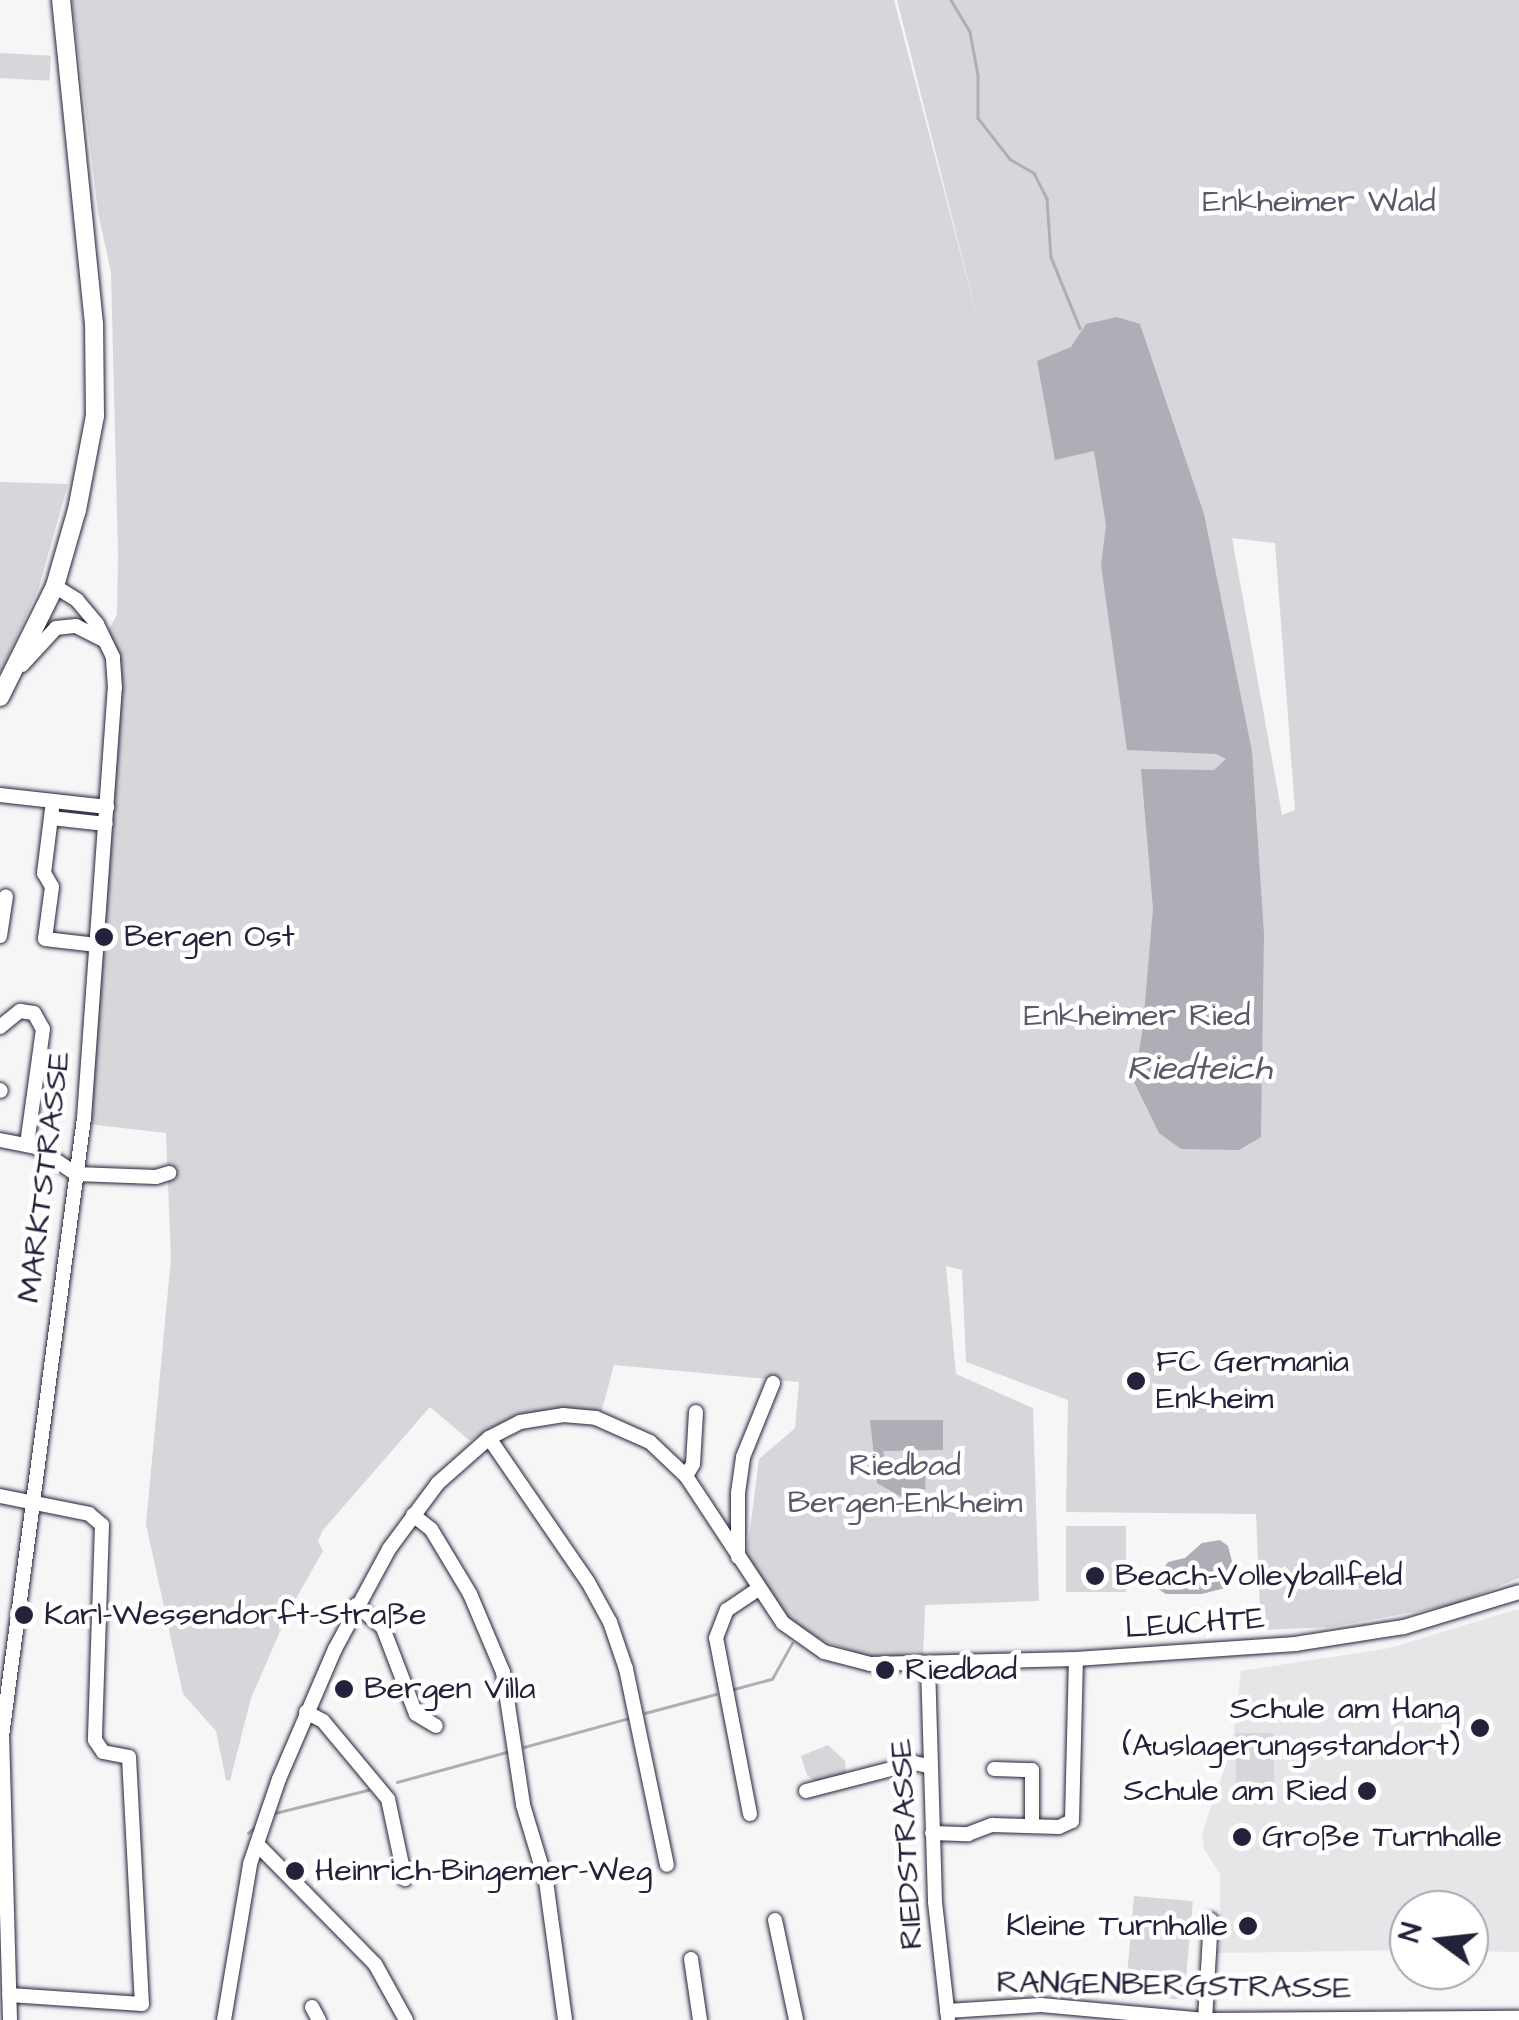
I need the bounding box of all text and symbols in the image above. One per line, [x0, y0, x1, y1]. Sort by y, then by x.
park label: Enkheimer Wald [1202, 183, 1436, 221]
place label: Bergen Ost [124, 918, 295, 956]
marker: Bergen Ost [93, 926, 115, 948]
park label: Enkheimer Ried [1024, 997, 1250, 1035]
water label: Riedteich [1127, 1048, 1271, 1090]
street label: MARKTSTRASSE [11, 1049, 79, 1305]
place label: FC Germania Enkheim [1156, 1344, 1349, 1419]
marker: FC Germania Enkheim [1125, 1370, 1147, 1392]
park label: Riedbad Bergen-Enkheim [788, 1448, 1022, 1523]
place label: Beach-Volleyballfeld [1115, 1557, 1402, 1595]
marker: Beach-Volleyballfeld [1084, 1565, 1106, 1587]
place label: Karl-Wessendorft-Straße [44, 1596, 427, 1634]
street label: LEUCHTE [1124, 1600, 1266, 1648]
marker: Karl-Wessendorft-Straße [13, 1604, 35, 1626]
place label: Riedbad [905, 1651, 1017, 1689]
marker: Riedbad [874, 1659, 896, 1681]
place label: Bergen Villa [364, 1670, 536, 1708]
marker: Bergen Villa [333, 1678, 355, 1700]
place label: Schule am Hang (Auslagerungsstandort) [1123, 1691, 1460, 1766]
marker: Schule am Hang (Auslagerungsstandort) [1469, 1717, 1491, 1739]
street label: RIEDSTRASSE [882, 1738, 932, 1950]
place label: Schule am Ried [1124, 1772, 1347, 1810]
marker: Schule am Ried [1356, 1780, 1378, 1802]
place label: Große Turnhalle [1262, 1818, 1502, 1856]
marker: Große Turnhalle [1231, 1826, 1253, 1848]
place label: Heinrich-Bingemer-Weg [315, 1852, 652, 1890]
marker: Heinrich-Bingemer-Weg [284, 1860, 306, 1882]
north arrow [1389, 1890, 1489, 1990]
place label: Kleine Turnhalle [1006, 1907, 1228, 1945]
marker: Kleine Turnhalle [1237, 1915, 1259, 1937]
text: N [1390, 1919, 1433, 1946]
street label: RANGENBERGSTRASSE [996, 1964, 1352, 2008]

